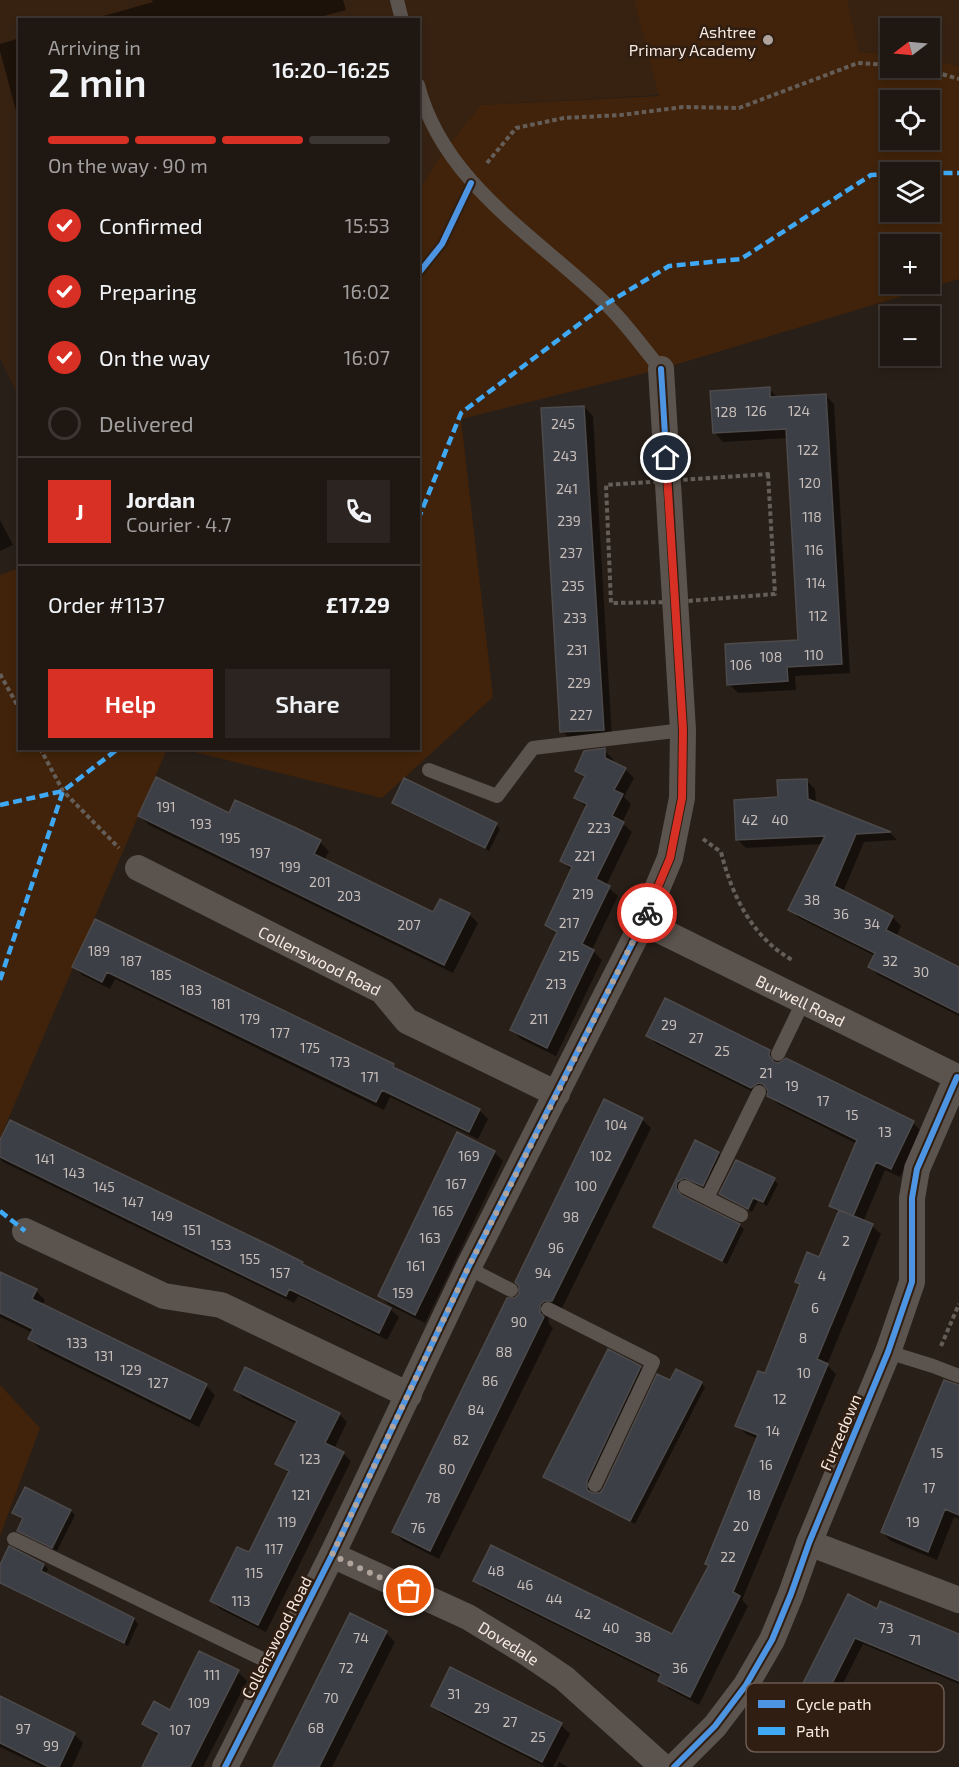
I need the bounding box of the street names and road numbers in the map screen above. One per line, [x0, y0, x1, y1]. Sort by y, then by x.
street label: Collenswood Road [256, 921, 385, 999]
street label: Burwell Road [753, 970, 848, 1030]
street label: Furzedown [815, 1391, 865, 1473]
street label: Collenswood Road [237, 1573, 315, 1701]
street label: Dovedale [475, 1616, 543, 1668]

